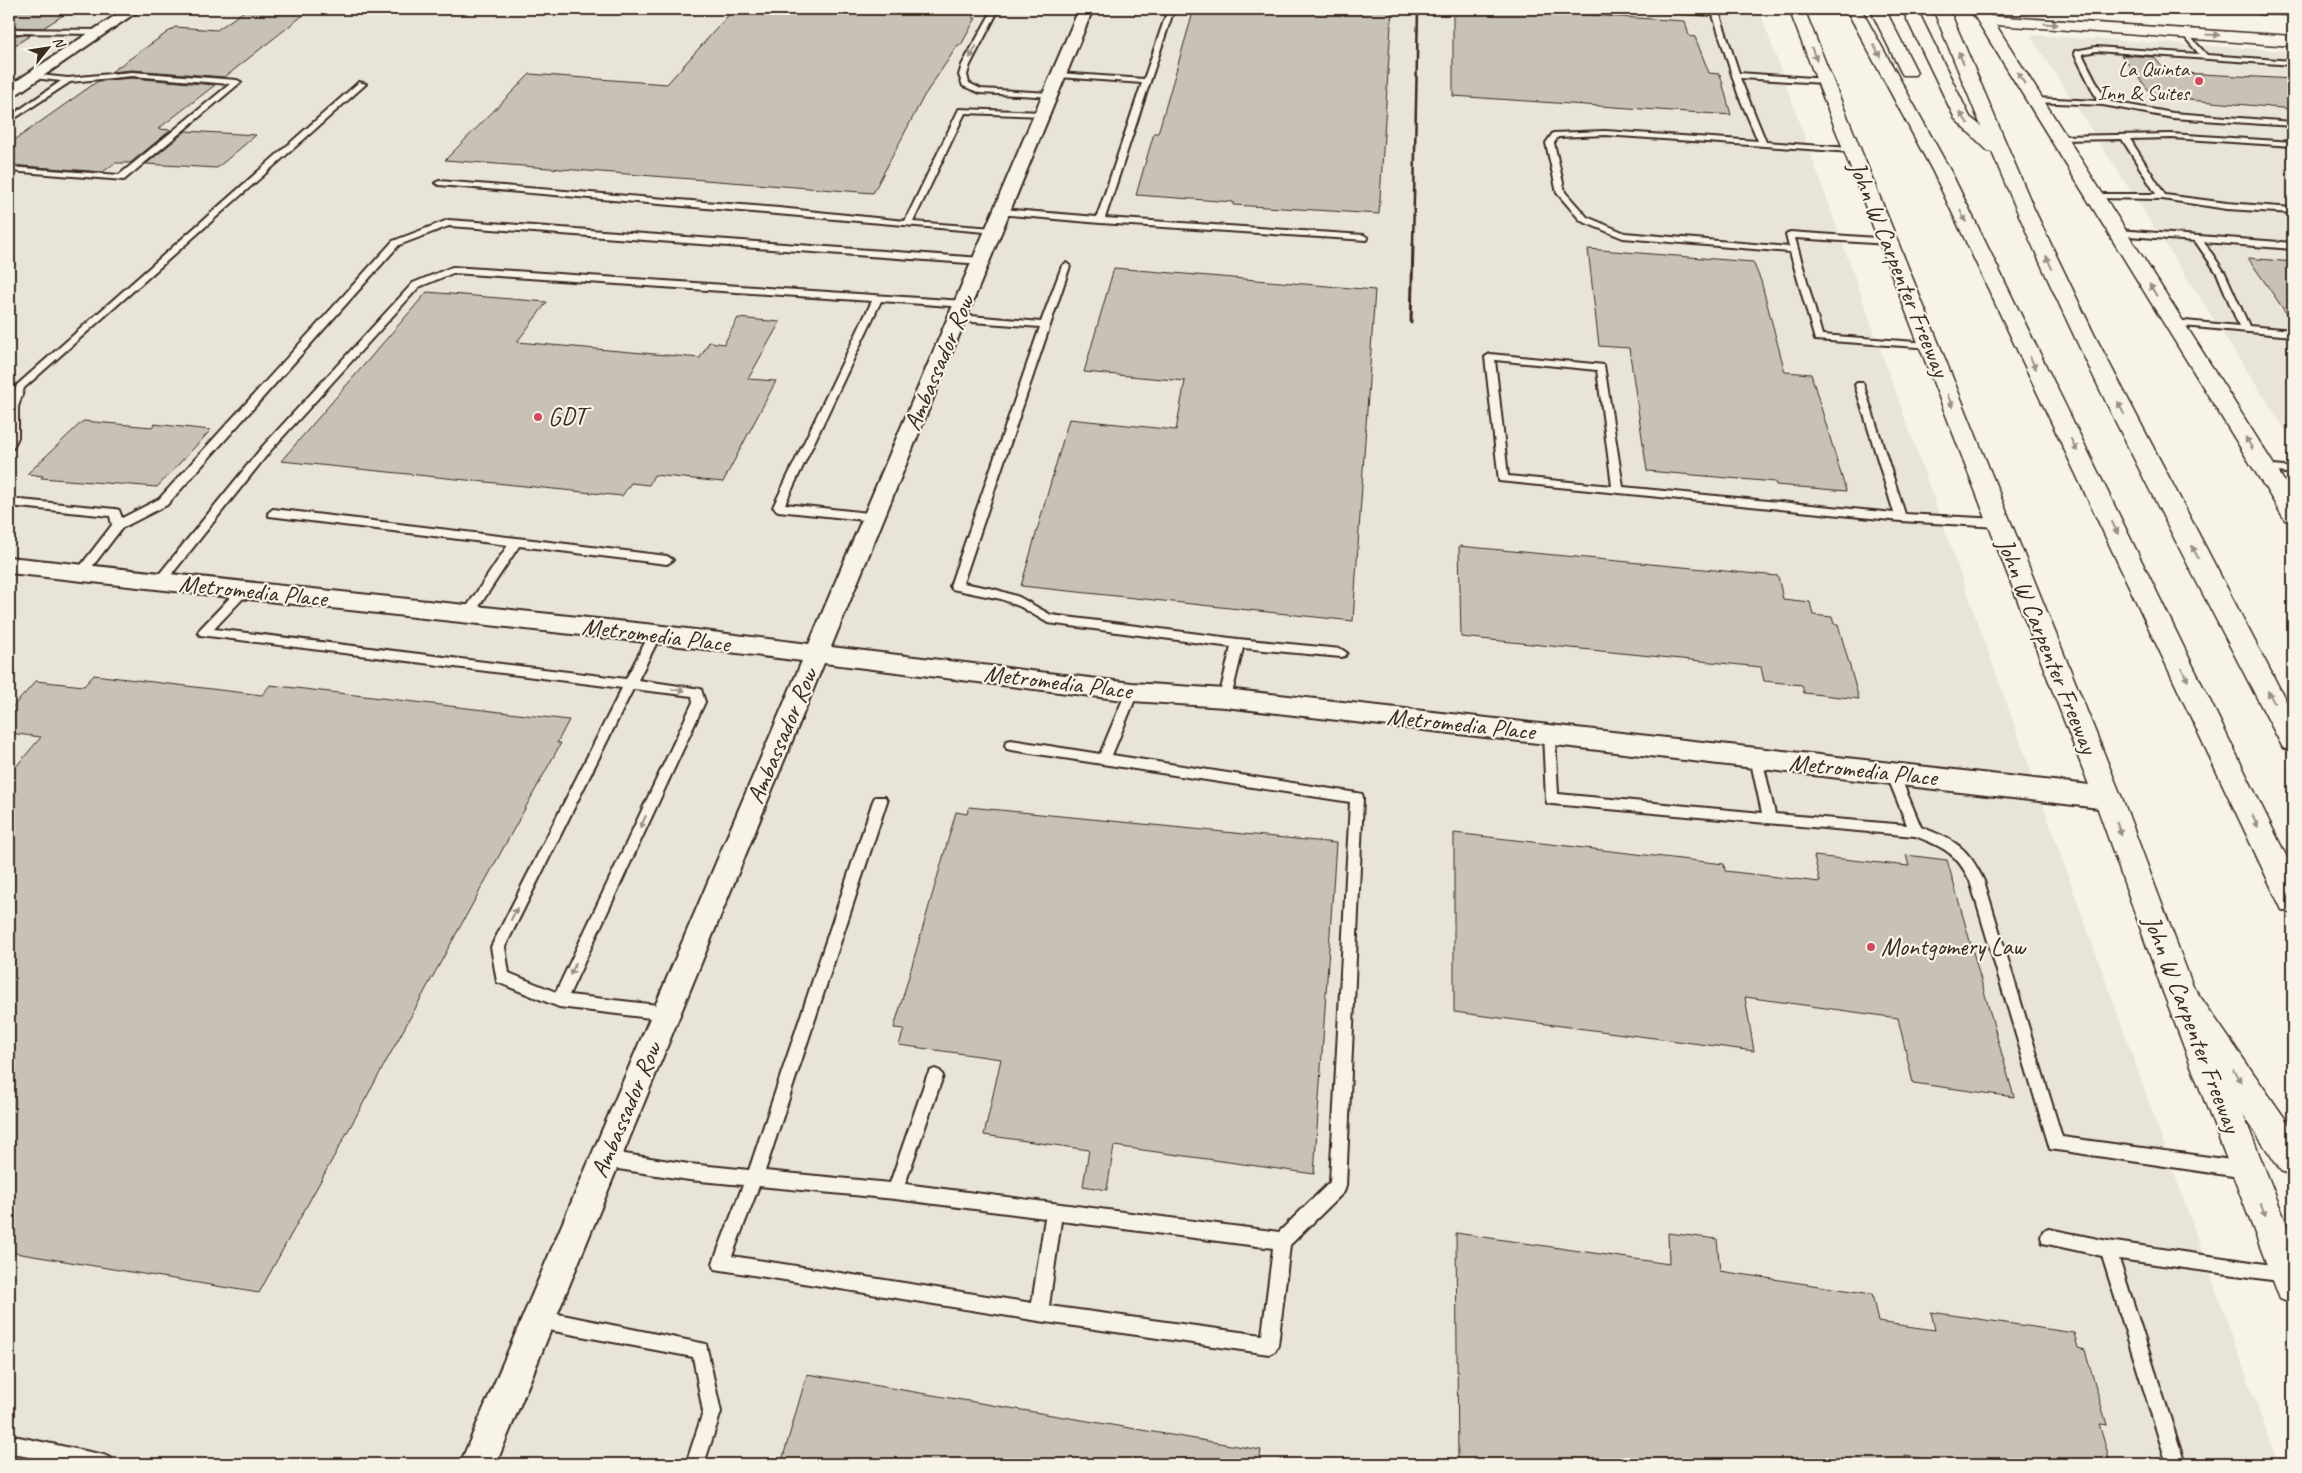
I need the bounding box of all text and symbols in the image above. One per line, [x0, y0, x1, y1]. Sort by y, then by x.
one-way arrow [2043, 21, 2059, 29]
north arrow [22, 22, 72, 72]
one-way arrow [2205, 32, 2221, 40]
text: N [49, 34, 70, 52]
one-way arrow [1873, 44, 1881, 58]
one-way arrow [969, 45, 977, 59]
one-way arrow [1810, 47, 1818, 62]
one-way arrow [1957, 50, 1965, 65]
place label: La Quinta Inn & Suites [2097, 56, 2191, 106]
one-way arrow [2016, 72, 2026, 85]
marker: La Quinta Inn & Suites [2193, 75, 2205, 87]
one-way arrow [1959, 111, 1969, 124]
street label: John W Carpenter Freeway [1841, 156, 1958, 384]
one-way arrow [1959, 209, 1967, 223]
one-way arrow [2045, 255, 2053, 269]
one-way arrow [2149, 284, 2158, 297]
street label: Ambassador Row [896, 289, 983, 435]
one-way arrow [2030, 356, 2038, 370]
one-way arrow [1947, 393, 1955, 408]
place label: GDT [548, 401, 592, 433]
one-way arrow [2117, 401, 2125, 415]
marker: GDT [532, 411, 544, 423]
one-way arrow [2244, 436, 2254, 449]
one-way arrow [2070, 438, 2078, 452]
one-way arrow [2111, 521, 2119, 535]
street label: John W Carpenter Freeway [1989, 533, 2106, 761]
one-way arrow [2191, 546, 2200, 559]
street label: Metromedia Place [178, 567, 330, 615]
street label: Metromedia Place [580, 610, 733, 660]
street label: Metromedia Place [982, 657, 1135, 707]
street label: Ambassador Row [739, 662, 826, 808]
one-way arrow [2181, 668, 2189, 682]
one-way arrow [670, 686, 686, 694]
one-way arrow [2267, 689, 2275, 704]
street label: Metromedia Place [1386, 700, 1538, 748]
street label: Metromedia Place [1788, 746, 1940, 794]
one-way arrow [2251, 814, 2259, 829]
one-way arrow [638, 815, 646, 829]
one-way arrow [2116, 821, 2123, 836]
one-way arrow [510, 907, 518, 921]
street label: John W Carpenter Freeway [2136, 910, 2249, 1139]
place label: Montgomery Law [1881, 931, 2027, 963]
marker: Montgomery Law [1865, 941, 1877, 953]
one-way arrow [569, 962, 577, 976]
street label: Ambassador Row [583, 1036, 670, 1182]
one-way arrow [2232, 1069, 2241, 1083]
one-way arrow [2259, 1203, 2267, 1218]

